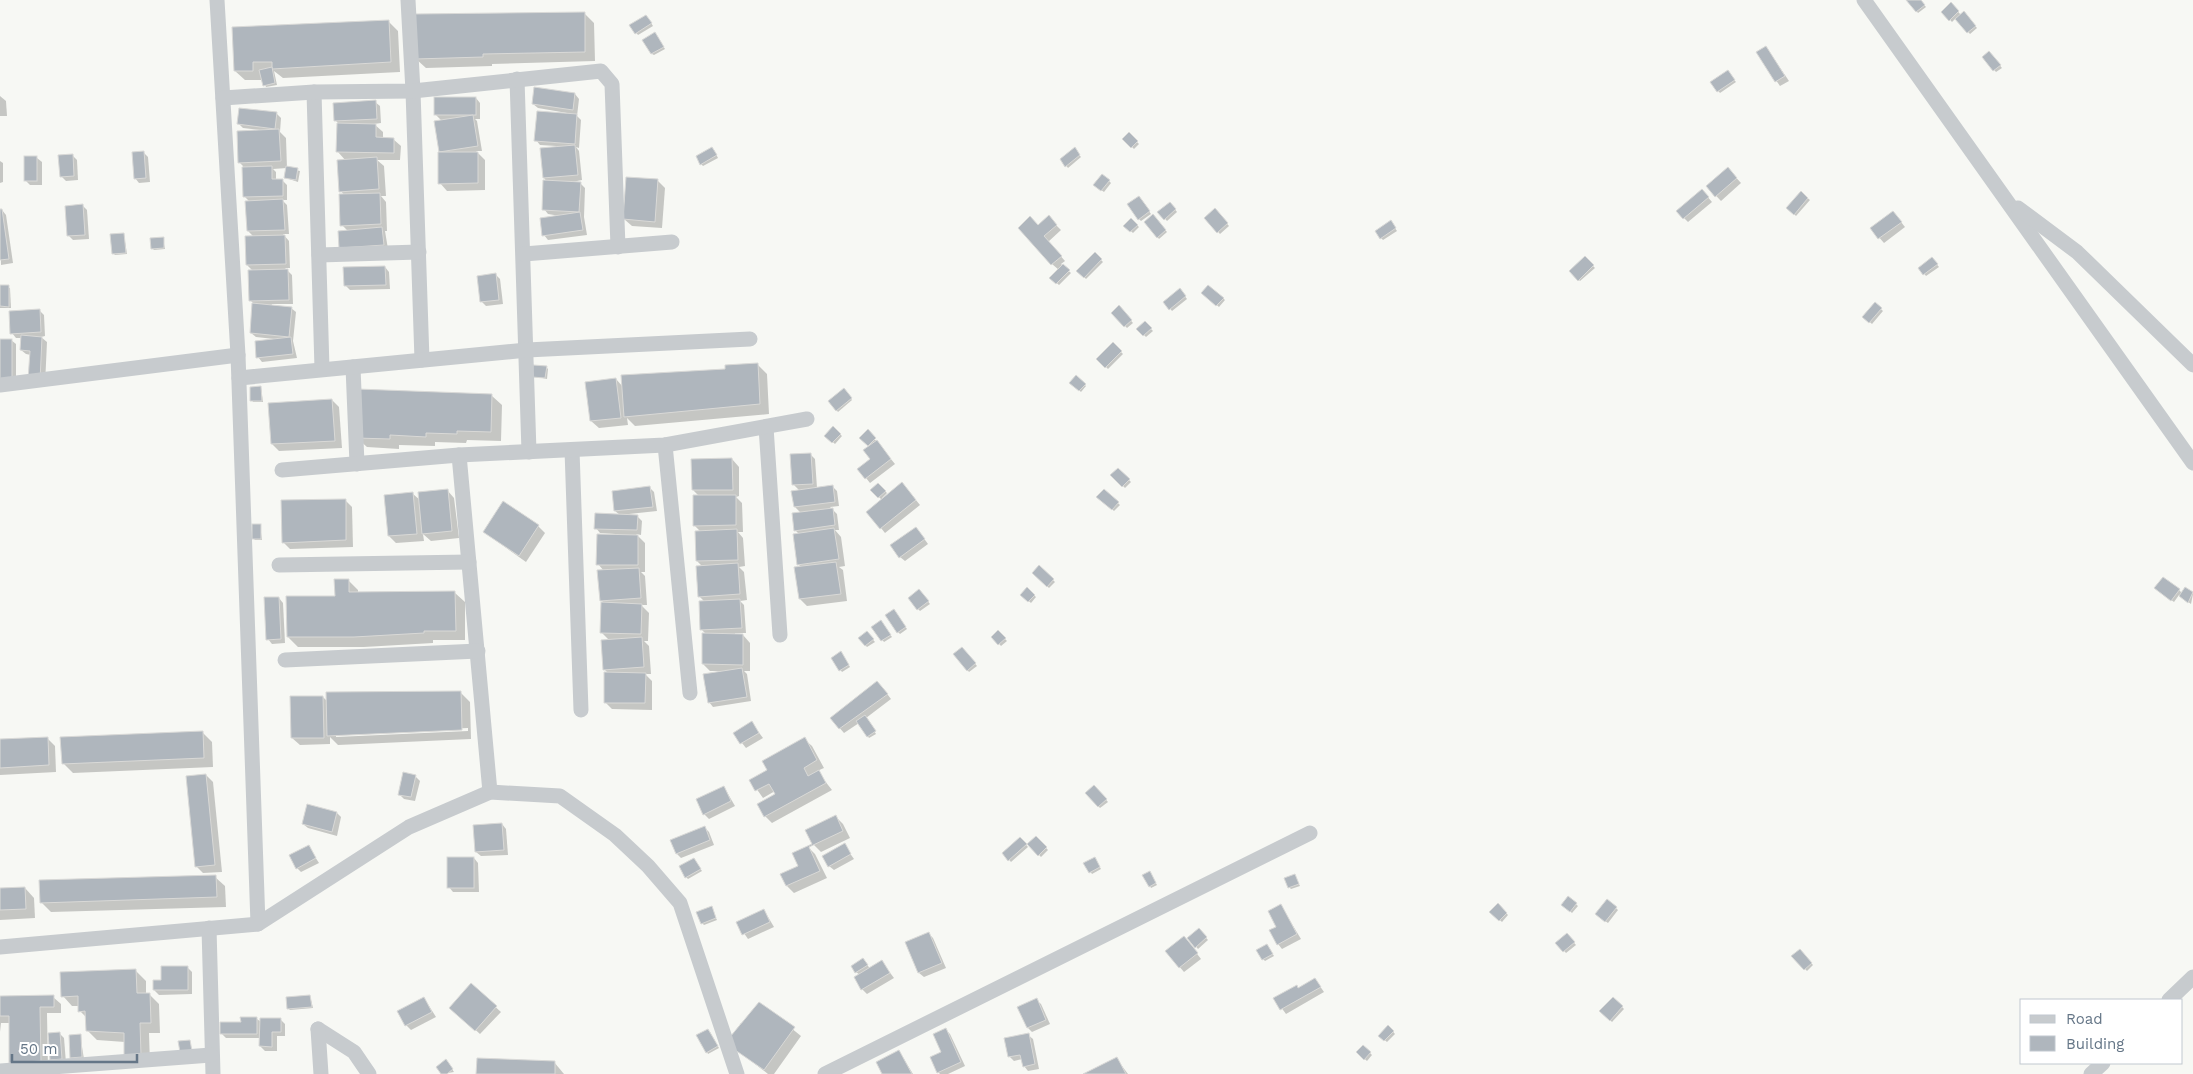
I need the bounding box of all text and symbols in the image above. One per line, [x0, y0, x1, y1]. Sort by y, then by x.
legend [2020, 999, 2183, 1064]
text: Road [2066, 1010, 2103, 1028]
scale bar [12, 1032, 138, 1064]
text: Building [2066, 1035, 2124, 1053]
text: 50 m [20, 1040, 57, 1058]

